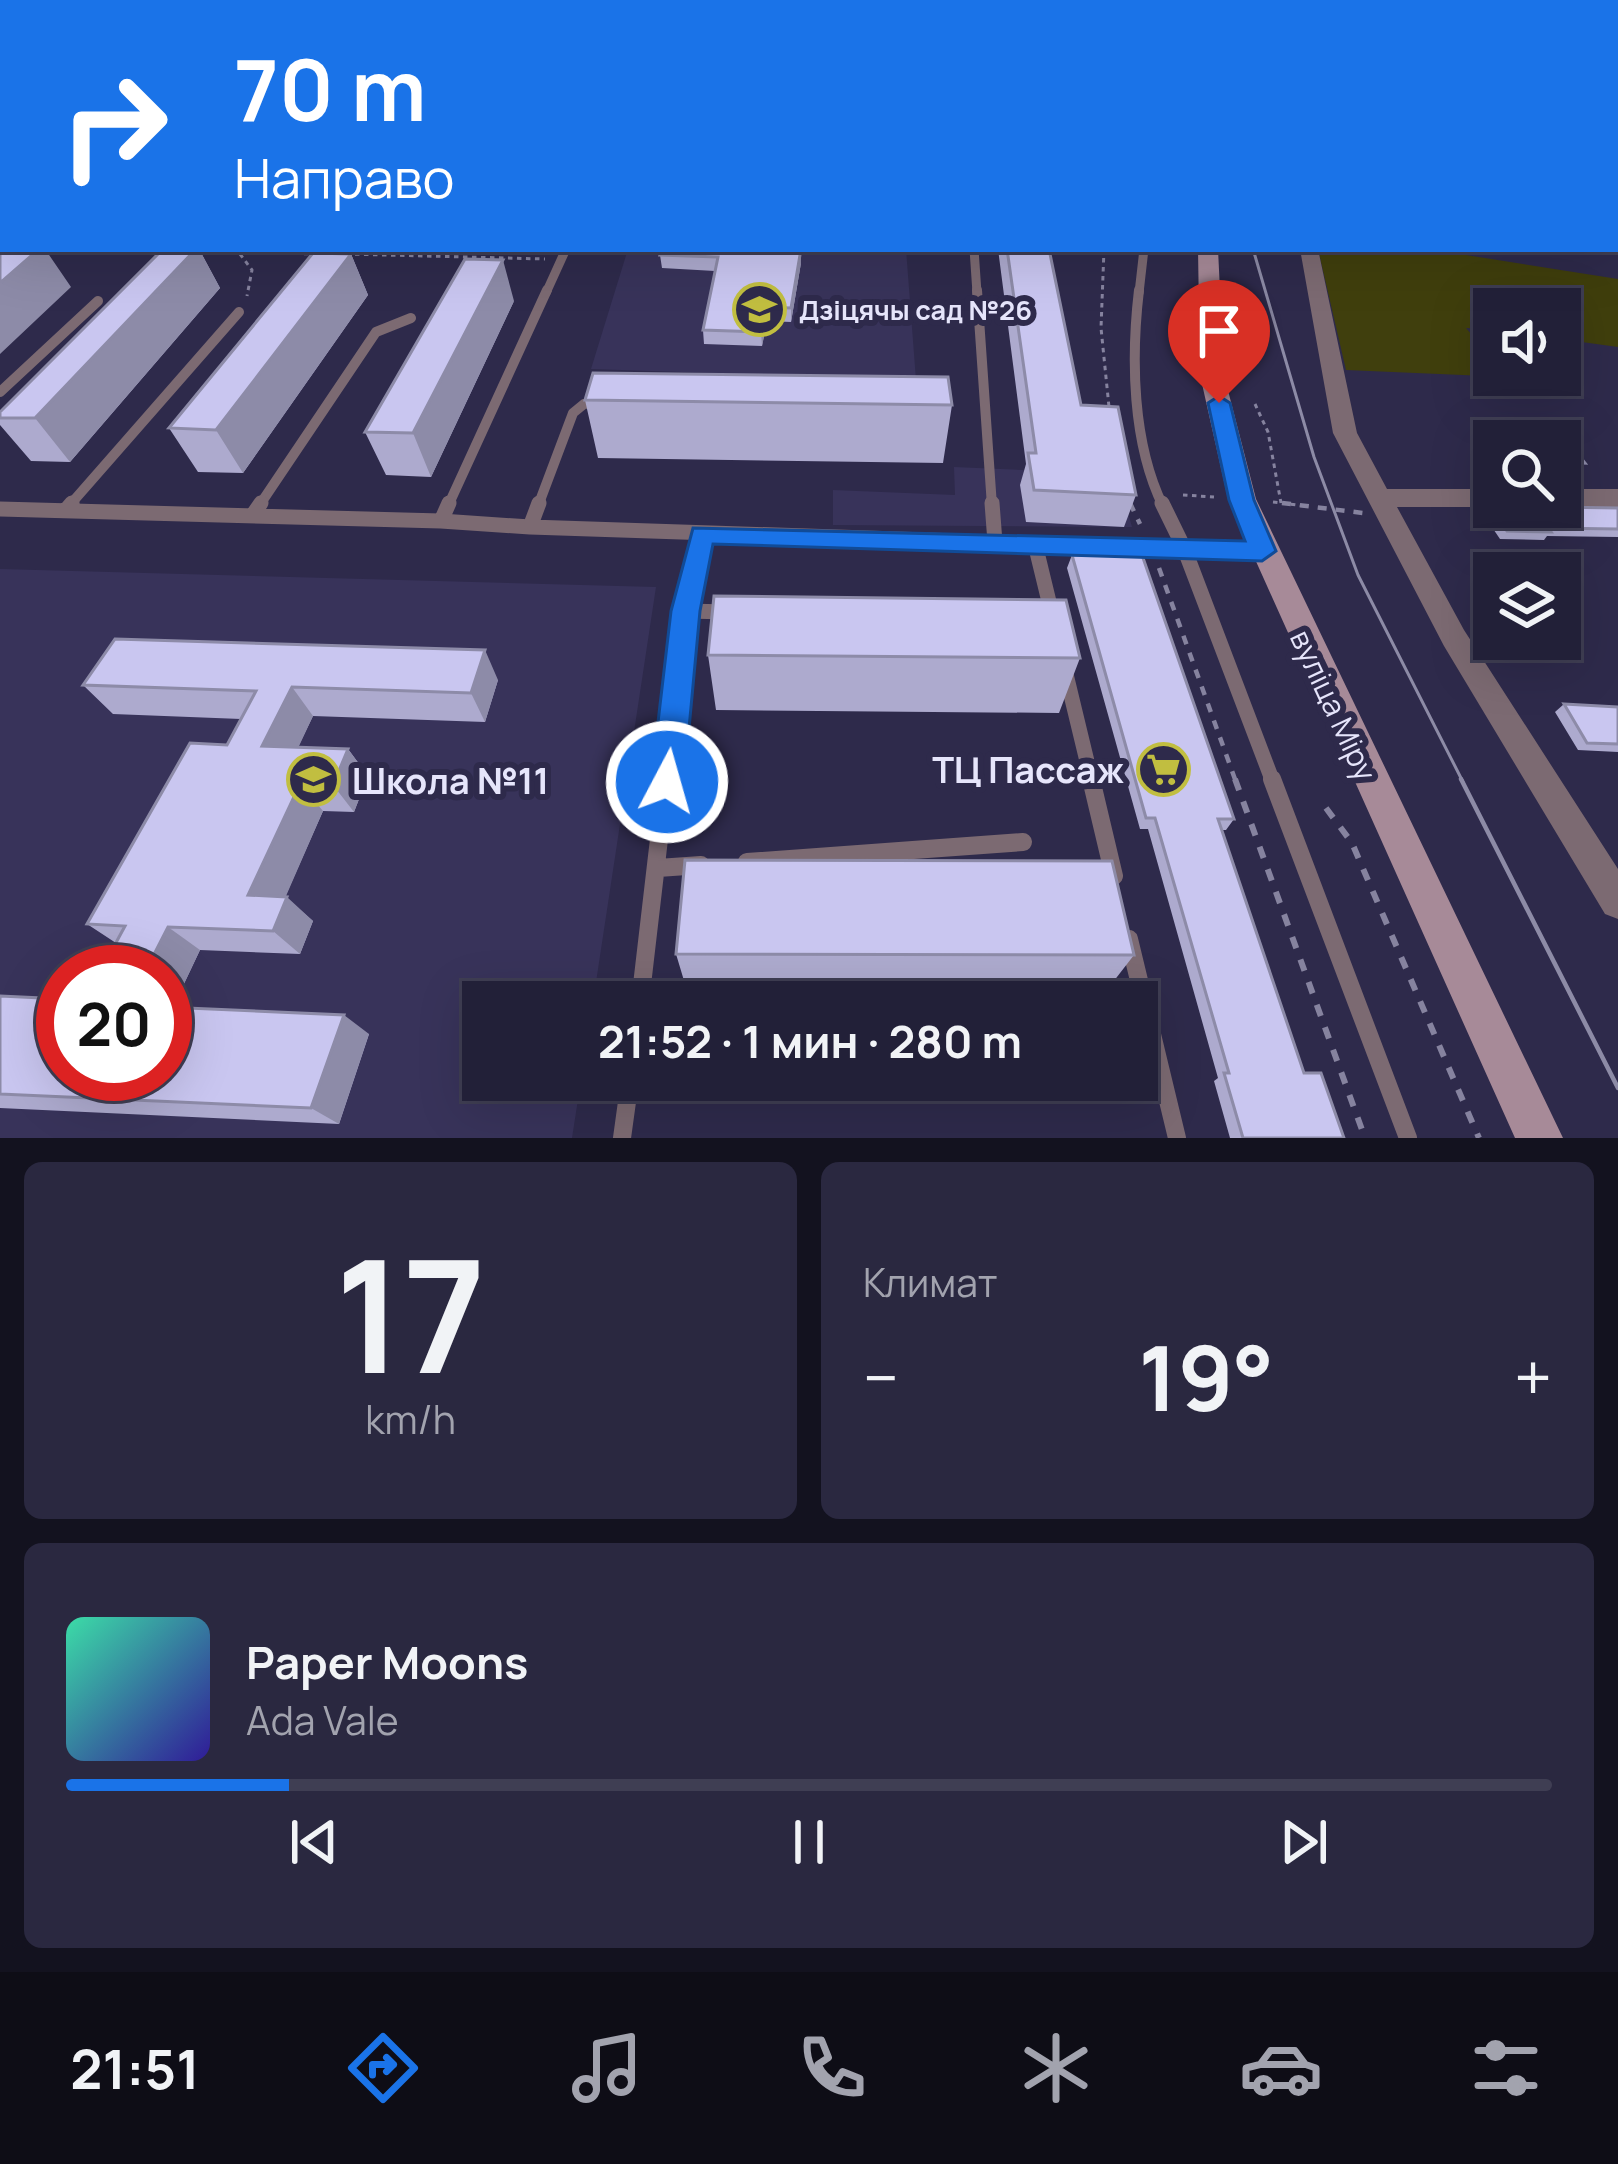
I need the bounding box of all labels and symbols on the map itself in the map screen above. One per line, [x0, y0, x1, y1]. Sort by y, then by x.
pin [1168, 280, 1270, 403]
school or university icon: Дзіцячы сад №26 [732, 281, 788, 337]
place label: Дзіцячы сад №26 [799, 291, 1032, 328]
street label: вуліца Міру [1281, 623, 1387, 787]
position arrow [604, 719, 730, 845]
supermarket icon: ТЦ Пассаж [1135, 741, 1191, 797]
place label: ТЦ Пассаж [932, 745, 1124, 794]
school or university icon: Школа №11 [285, 752, 341, 808]
place label: Школа №11 [352, 756, 549, 805]
speed limit sign: 20 [36, 945, 192, 1101]

